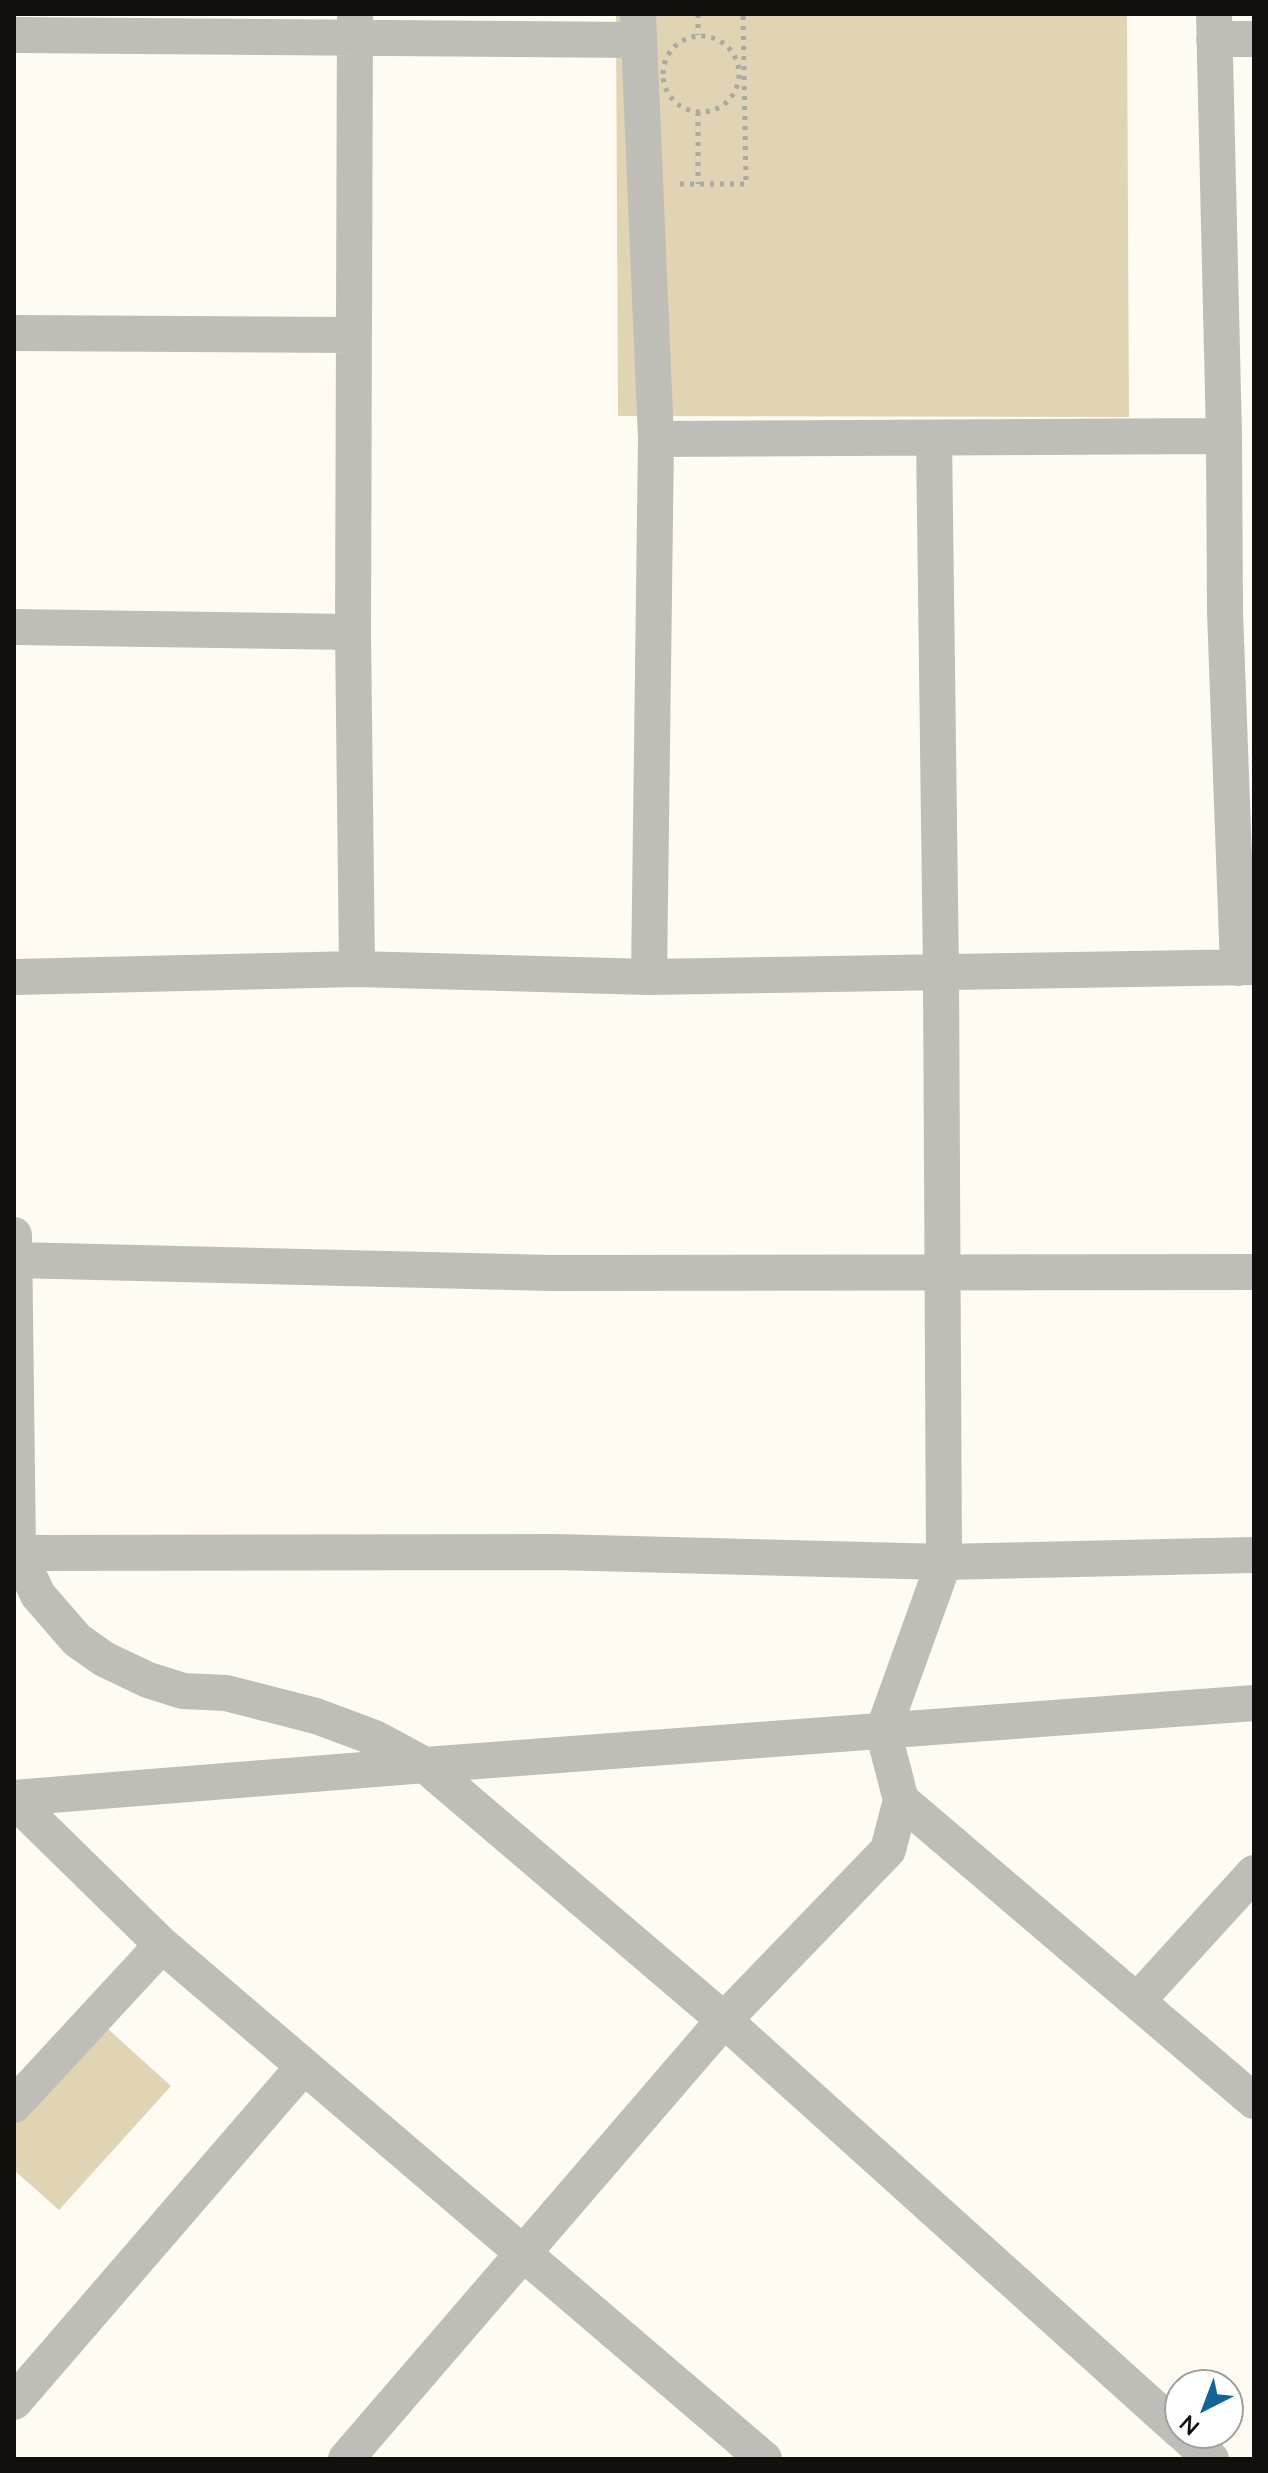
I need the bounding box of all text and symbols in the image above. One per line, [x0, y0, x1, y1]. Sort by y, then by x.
north arrow [1164, 2369, 1244, 2449]
text: N [1174, 2410, 1204, 2441]

